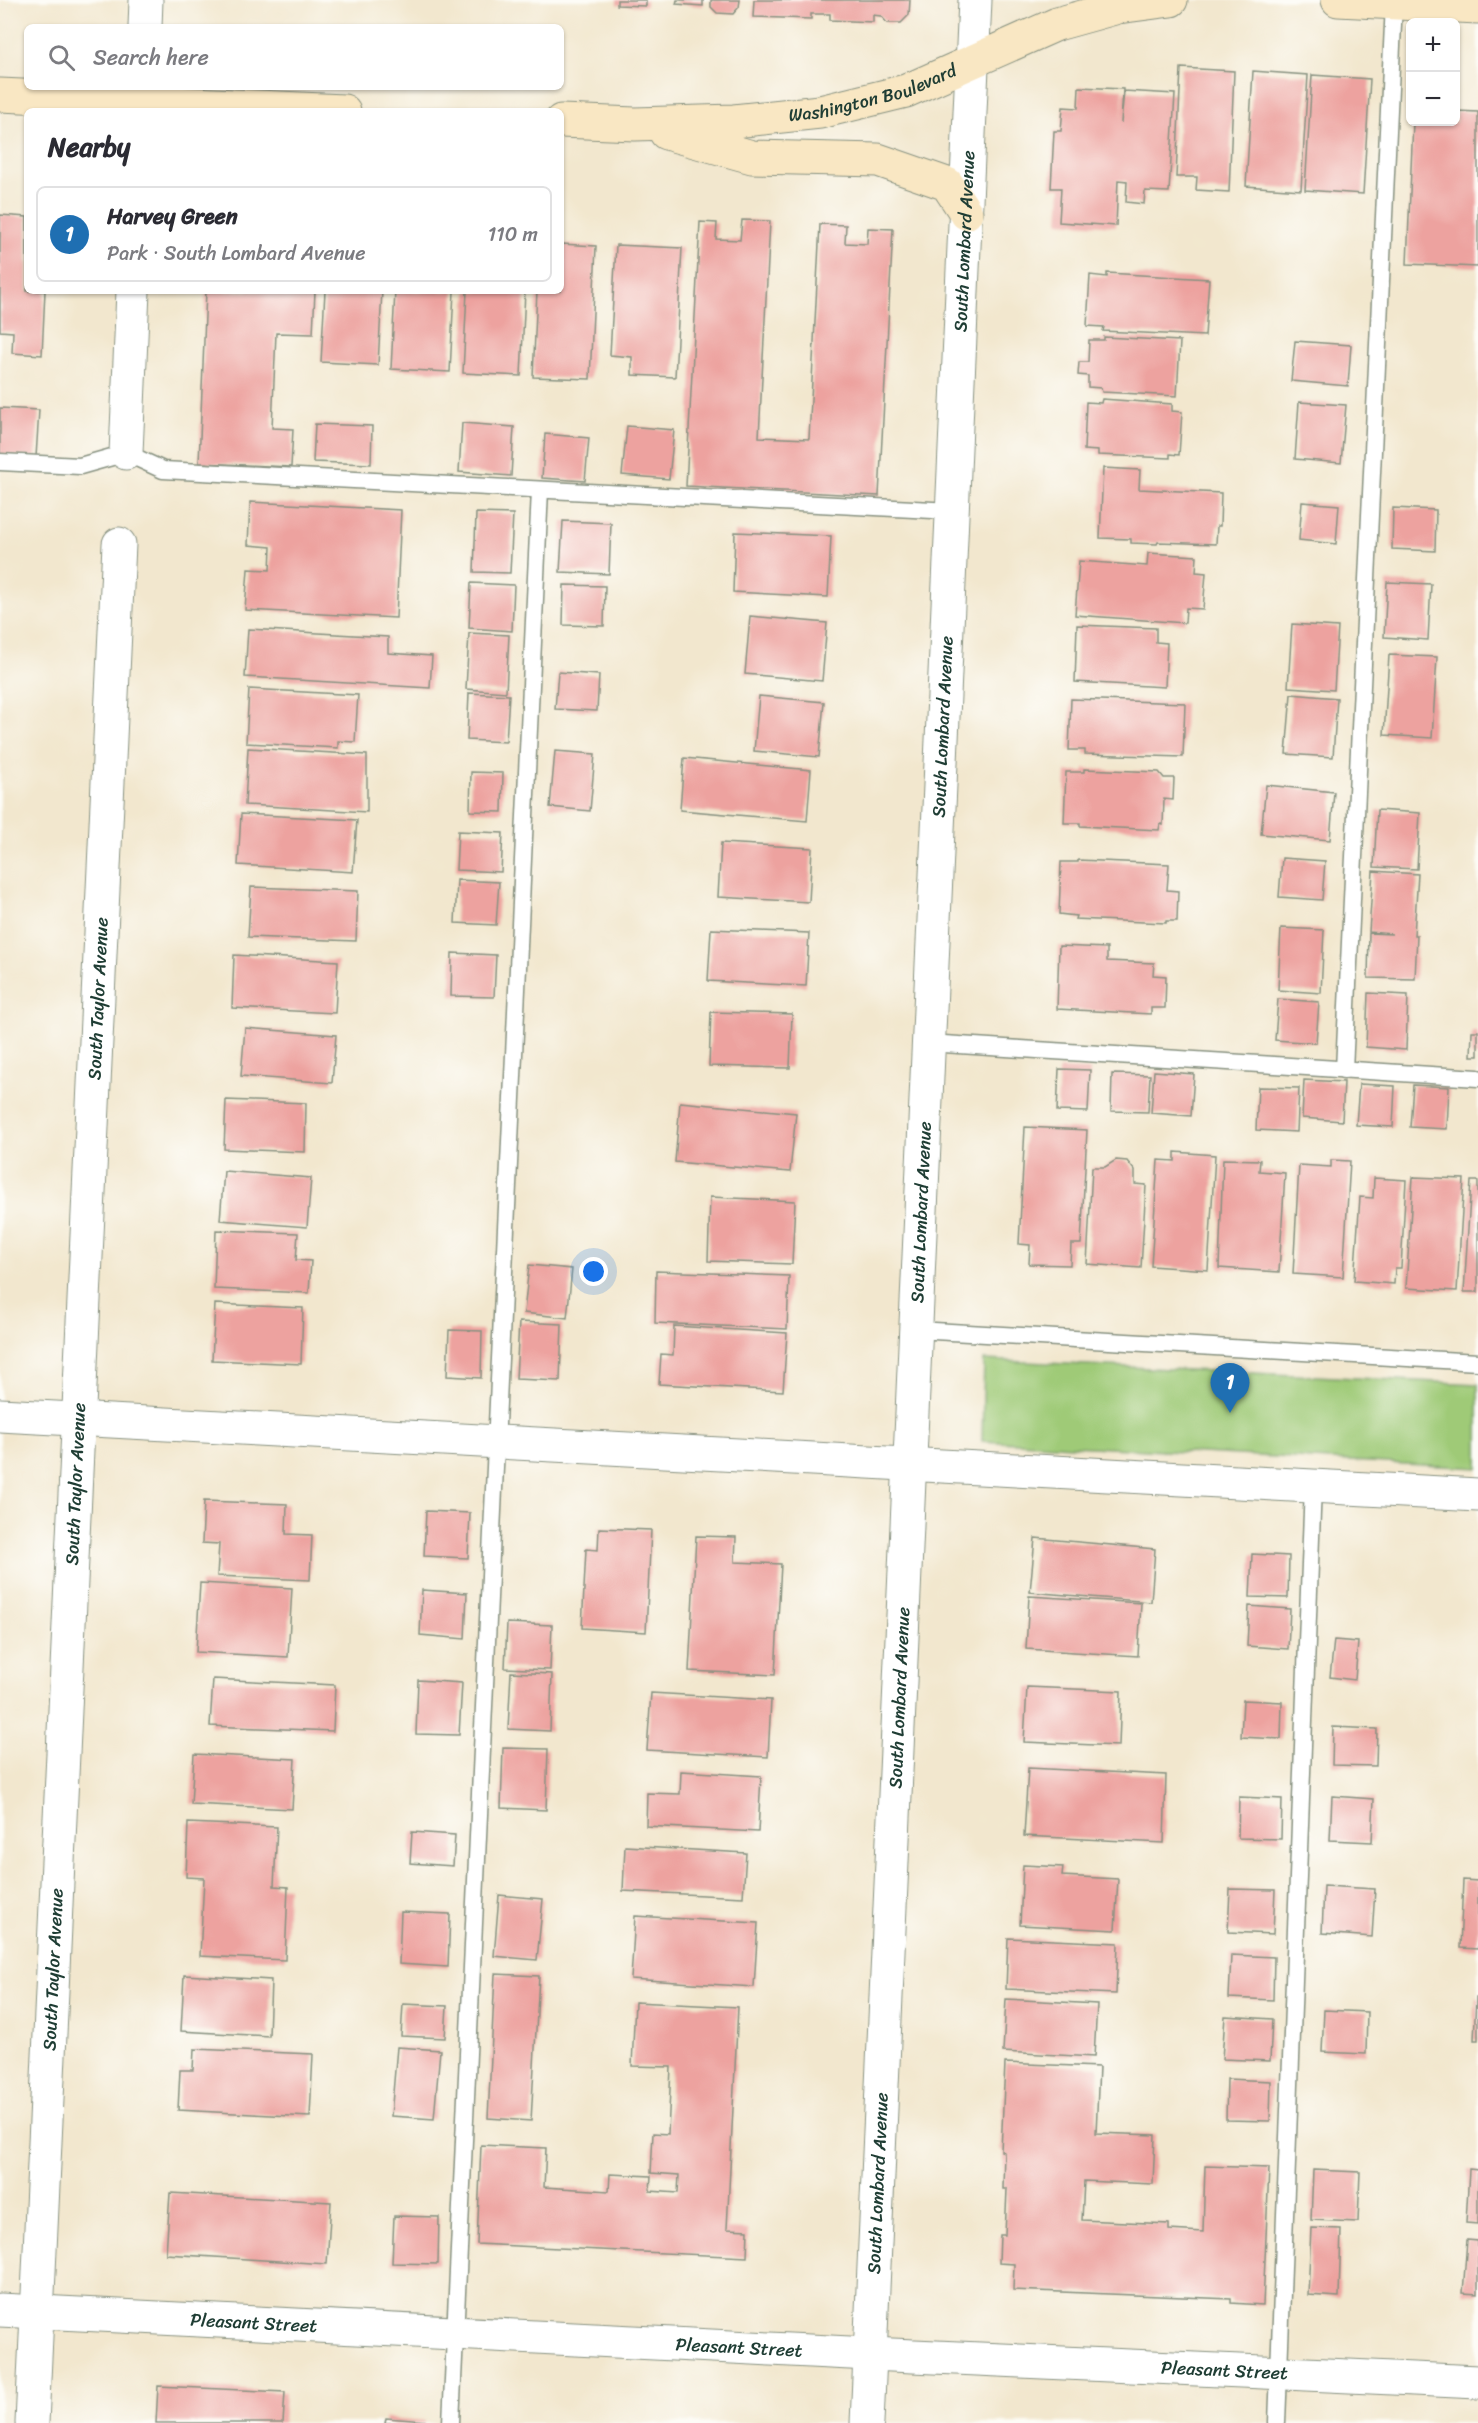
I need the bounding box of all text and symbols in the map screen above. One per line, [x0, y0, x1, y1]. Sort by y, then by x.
map controls [1406, 18, 1460, 126]
button: + [1406, 18, 1460, 72]
search box [24, 24, 564, 90]
text: Search here [93, 38, 209, 77]
icon: search [45, 41, 78, 74]
street label: Washington Boulevard [787, 54, 963, 131]
button: − [1406, 72, 1460, 126]
text: Nearby [48, 124, 130, 170]
street label: South Lombard Avenue [944, 150, 984, 333]
text: Harvey Green [107, 197, 238, 236]
text: 1 [65, 217, 74, 252]
text: 110 m [488, 217, 538, 252]
text: Park · South Lombard Avenue [107, 236, 366, 271]
street label: South Lombard Avenue [923, 635, 963, 818]
street label: South Taylor Avenue [78, 916, 118, 1081]
street label: South Lombard Avenue [901, 1121, 941, 1304]
your location [579, 1257, 608, 1286]
pin: 1 [1210, 1364, 1250, 1413]
street label: South Taylor Avenue [56, 1402, 95, 1566]
street label: South Lombard Avenue [879, 1606, 919, 1789]
street label: South Taylor Avenue [33, 1887, 73, 2052]
street label: South Lombard Avenue [858, 2092, 898, 2275]
street label: Pleasant Street [189, 2304, 318, 2342]
street label: Pleasant Street [675, 2328, 803, 2367]
street label: Pleasant Street [1160, 2351, 1289, 2389]

